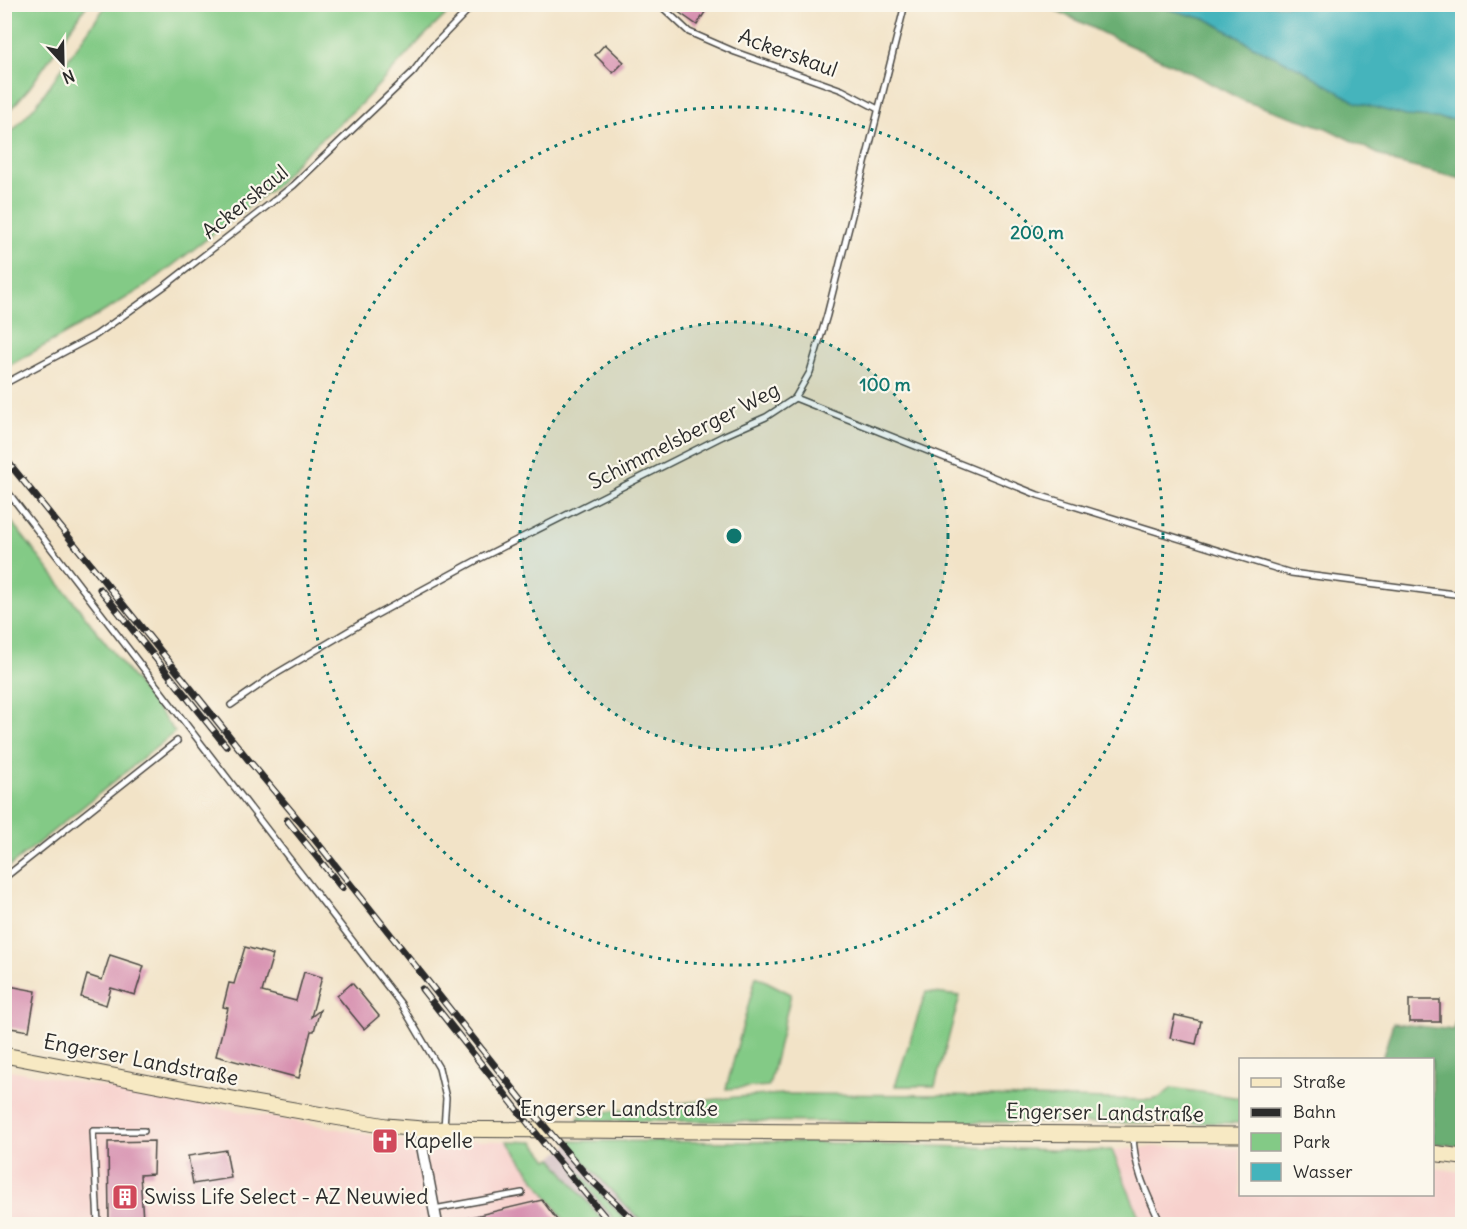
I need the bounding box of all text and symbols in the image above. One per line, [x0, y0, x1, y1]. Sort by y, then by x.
street label: Ackerskaul [735, 22, 841, 83]
north arrow [33, 33, 93, 93]
text: N [60, 66, 77, 88]
street label: Ackerskaul [196, 159, 293, 245]
text: 200 m [1010, 221, 1064, 244]
text: 100 m [860, 373, 911, 396]
street label: Schimmelsberger Weg [584, 376, 784, 495]
centre of rings [724, 526, 744, 546]
street label: Engerser Landstraße [41, 1027, 241, 1092]
legend [1239, 1058, 1434, 1196]
text: Straße [1293, 1070, 1346, 1093]
street label: Engerser Landstraße [520, 1095, 718, 1122]
street label: Engerser Landstraße [1006, 1097, 1204, 1128]
text: Bahn [1293, 1100, 1336, 1123]
church icon: Kapelle [370, 1126, 400, 1156]
place label: Kapelle [404, 1127, 473, 1154]
text: Park [1293, 1130, 1330, 1153]
text: Wasser [1293, 1160, 1353, 1183]
building icon: Swiss Life Select - AZ Neuwied [110, 1182, 140, 1212]
place label: Swiss Life Select - AZ Neuwied [144, 1183, 429, 1210]

